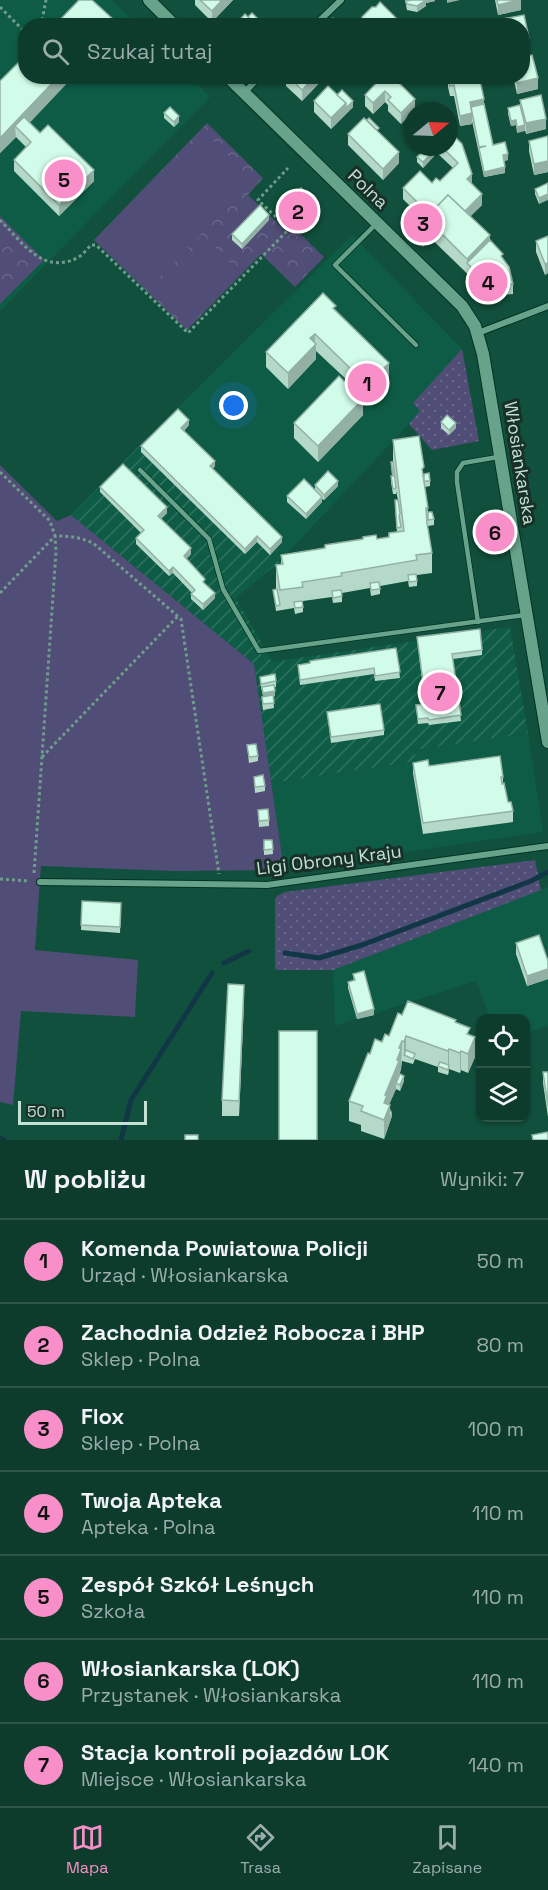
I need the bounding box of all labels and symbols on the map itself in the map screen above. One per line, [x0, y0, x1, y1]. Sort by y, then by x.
north arrow [404, 102, 458, 156]
pin: 5 [44, 156, 84, 201]
street label: Polna [343, 164, 393, 213]
pin: 2 [278, 188, 318, 234]
pin: 3 [404, 200, 442, 246]
pin: 4 [468, 260, 508, 304]
pin: 1 [348, 360, 386, 406]
your location [219, 391, 248, 420]
street label: Włosiankarska [499, 400, 542, 526]
pin: 6 [476, 510, 514, 554]
pin: 7 [420, 670, 460, 714]
street label: Ligi Obrony Kraju [255, 839, 403, 880]
scale bar [18, 1098, 147, 1126]

